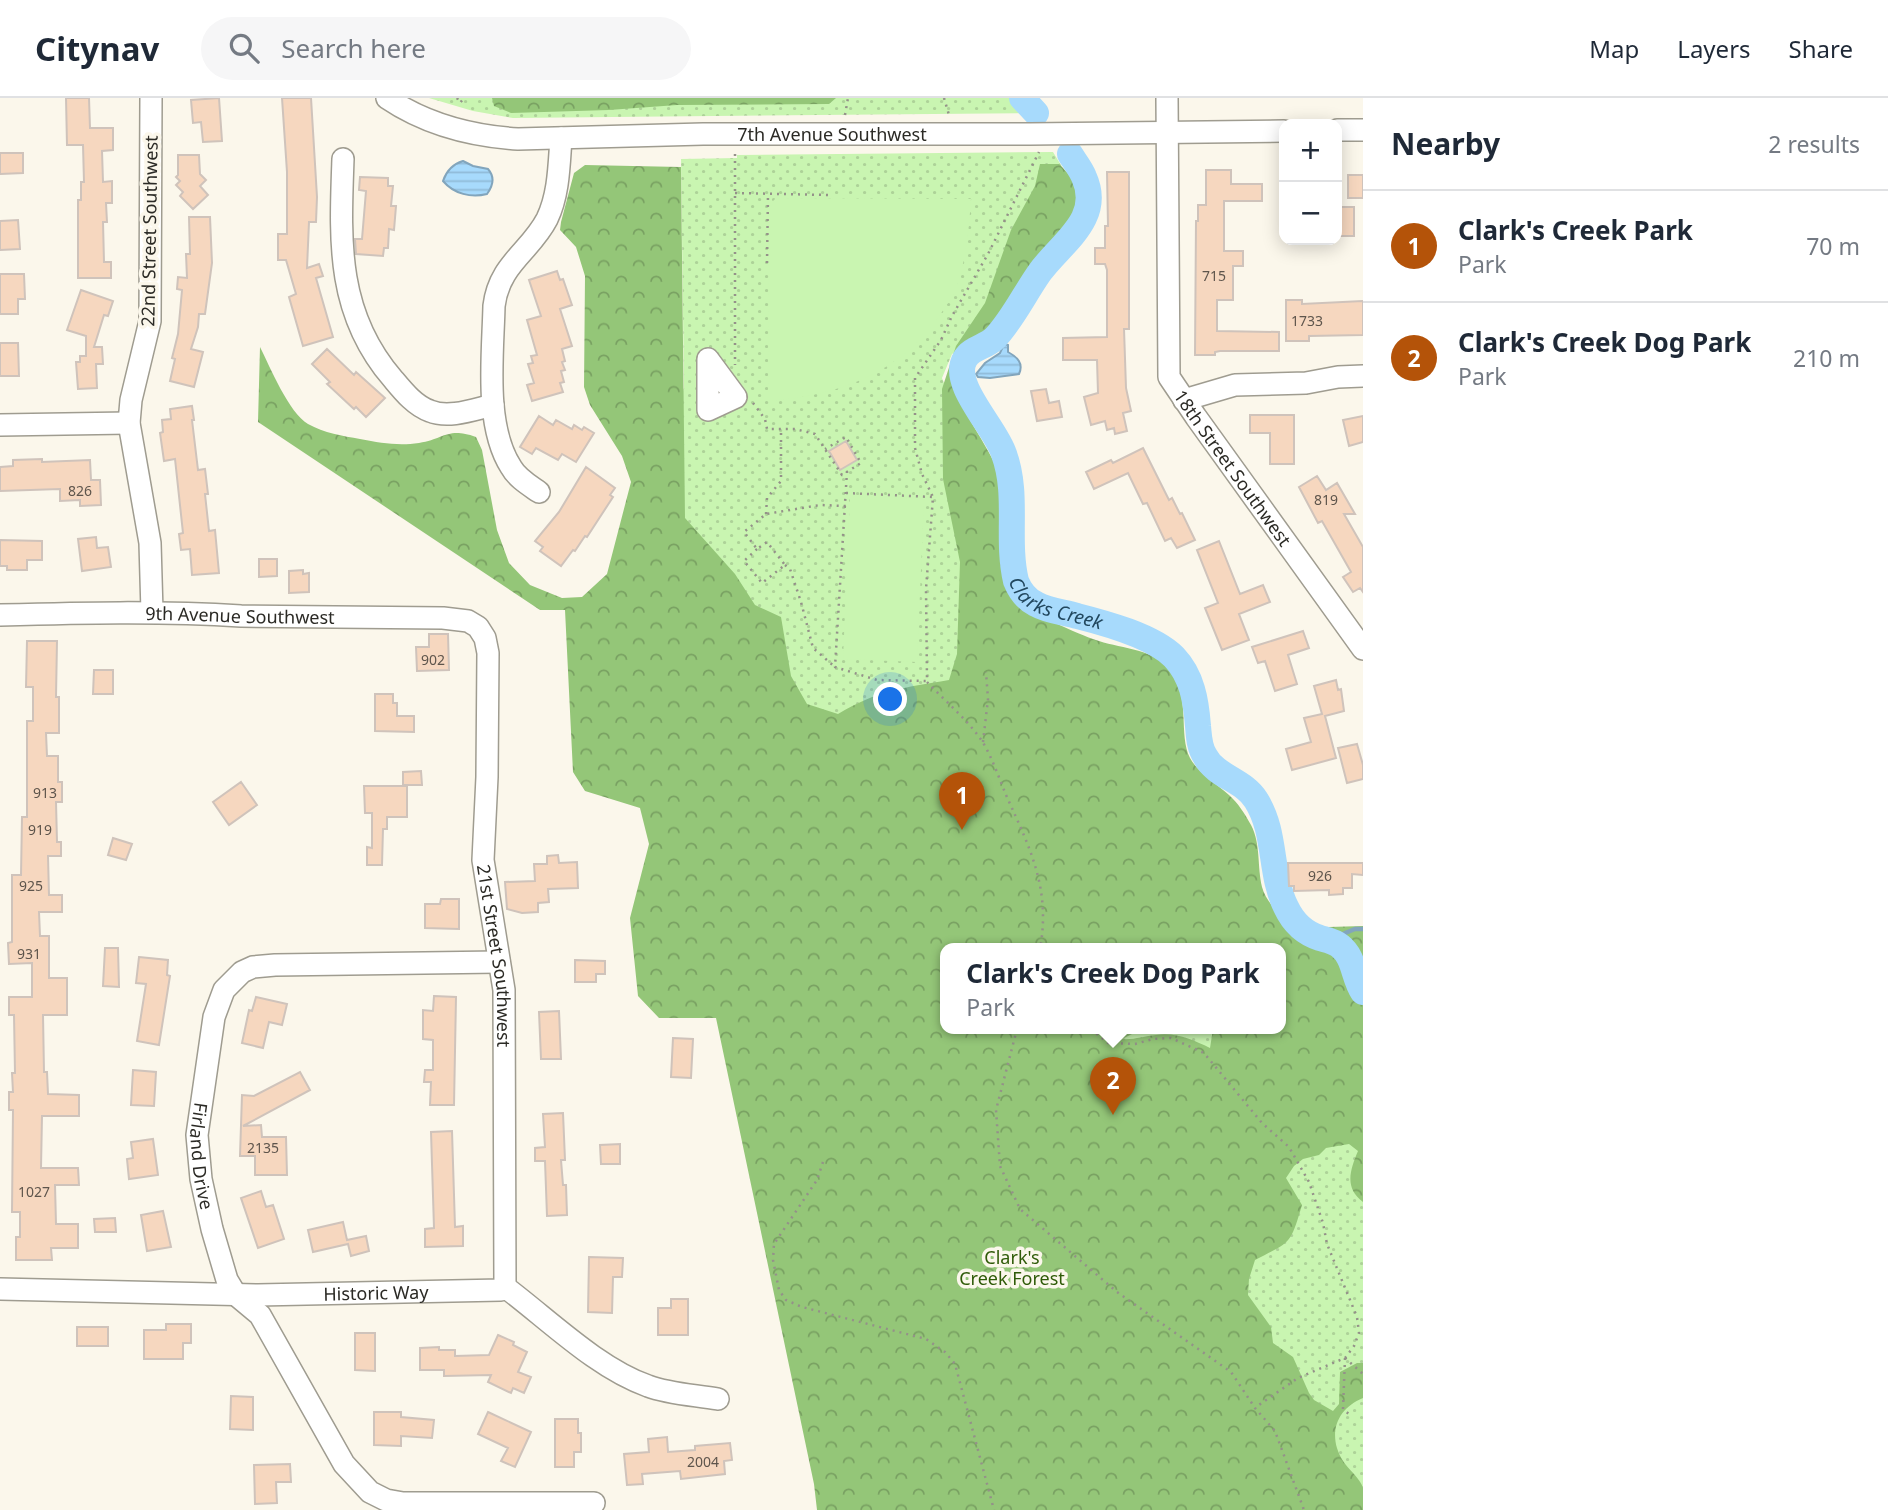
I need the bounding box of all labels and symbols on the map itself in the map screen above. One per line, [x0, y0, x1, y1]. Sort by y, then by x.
street label: 7th Avenue Southwest [737, 122, 927, 146]
street label: 22nd Street Southwest [135, 135, 163, 327]
house number: 715 [1202, 266, 1226, 285]
house number: 1733 [1291, 311, 1323, 330]
street label: 18th Street Southwest [1169, 385, 1297, 551]
house number: 826 [68, 481, 92, 500]
house number: 819 [1314, 490, 1338, 509]
water label: Clarks Creek [1003, 573, 1106, 635]
street label: 9th Avenue Southwest [145, 601, 335, 629]
house number: 902 [421, 650, 445, 669]
your location [873, 682, 907, 716]
pin: 1 [939, 772, 985, 830]
house number: 913 [33, 783, 57, 802]
house number: 919 [28, 820, 52, 839]
street label: 21st Street Southwest [472, 862, 516, 1048]
house number: 926 [1308, 866, 1332, 885]
house number: 925 [19, 876, 43, 895]
house number: 931 [17, 944, 41, 963]
pin: 2 [1090, 1057, 1136, 1115]
street label: Firland Drive [185, 1101, 219, 1212]
house number: 2135 [247, 1138, 279, 1157]
house number: 1027 [18, 1182, 50, 1201]
park label: Clark's Creek Forest [959, 1245, 1065, 1290]
street label: Historic Way [323, 1279, 430, 1306]
house number: 2004 [687, 1452, 719, 1471]

